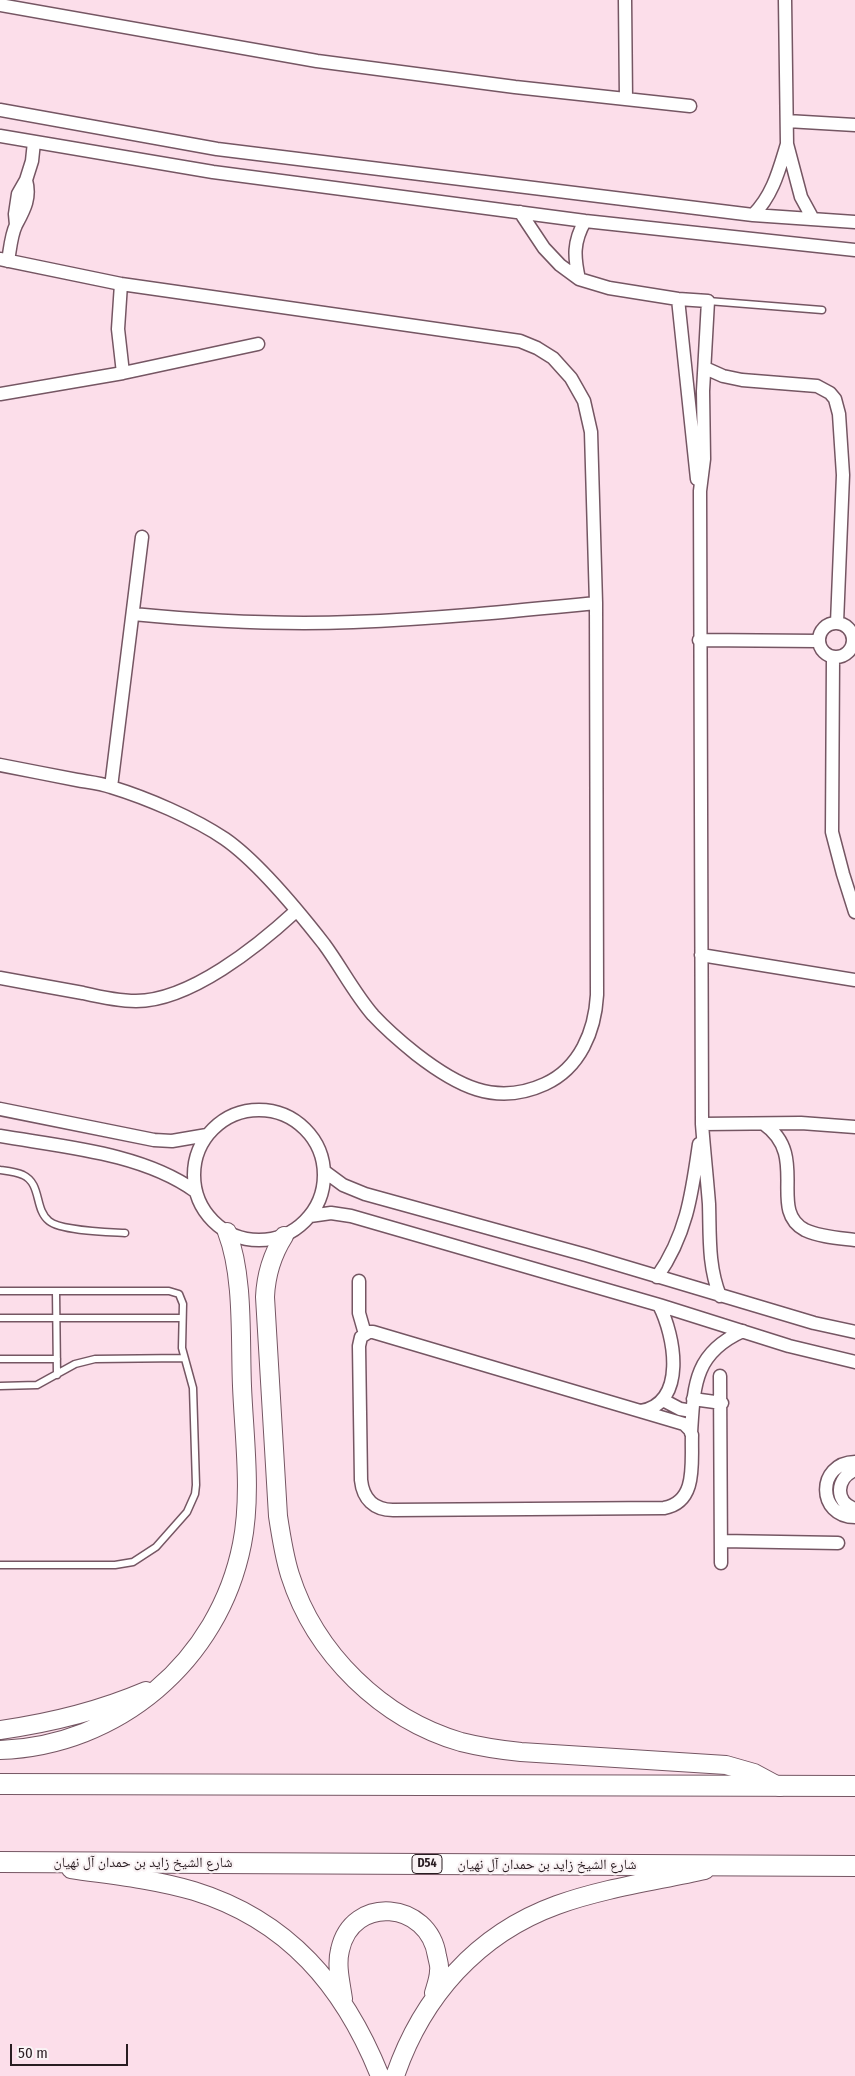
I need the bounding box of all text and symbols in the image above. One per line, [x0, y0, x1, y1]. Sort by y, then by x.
street label: شارع الشيخ زايد بن حمدان آل نهيان [53, 1855, 233, 1871]
road number: D54 [412, 1855, 442, 1874]
street label: شارع الشيخ زايد بن حمدان آل نهيان [457, 1857, 637, 1873]
scale bar [12, 2034, 130, 2066]
text: 50 m [18, 2044, 48, 2062]

